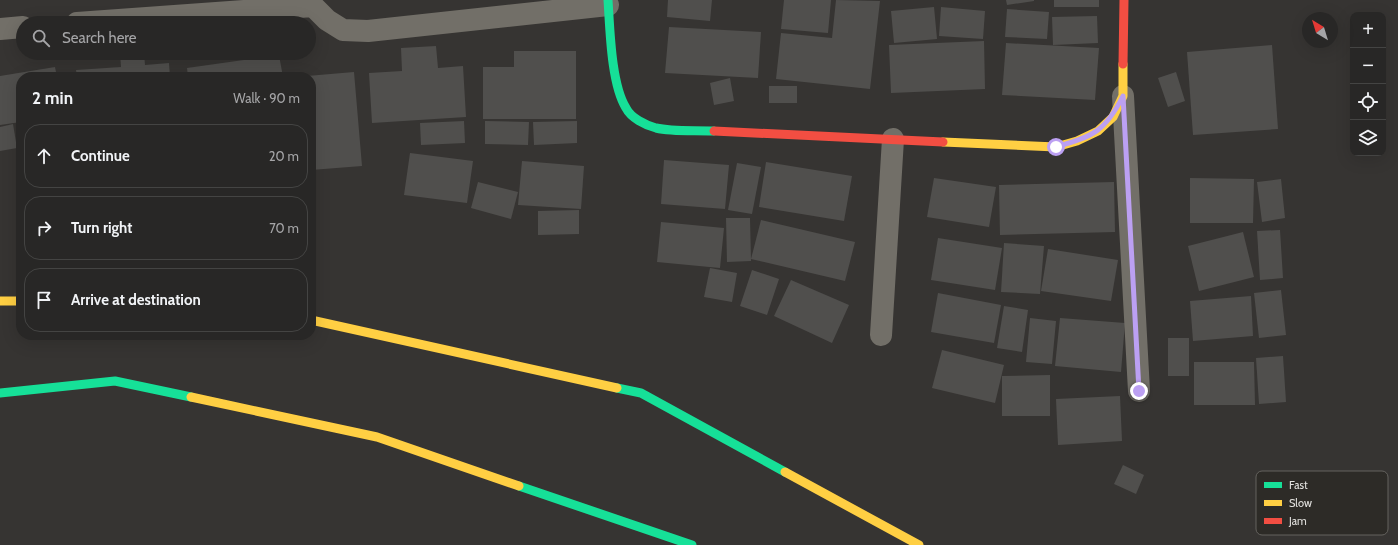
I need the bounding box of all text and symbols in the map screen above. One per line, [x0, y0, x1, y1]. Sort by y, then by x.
north arrow [1302, 12, 1338, 48]
map controls [1350, 12, 1386, 156]
button: + [1350, 12, 1386, 48]
search box [16, 16, 316, 60]
icon: search [30, 27, 52, 49]
text: Search here [62, 29, 137, 47]
button: − [1350, 48, 1386, 84]
button: locate [1350, 84, 1386, 120]
text: 2 min [32, 88, 73, 108]
text: Walk · 90 m [233, 90, 300, 106]
button: layers [1350, 120, 1386, 156]
route start [1047, 138, 1065, 156]
icon: ahead [33, 145, 55, 167]
text: Continue [71, 147, 130, 165]
text: 20 m [269, 148, 299, 164]
icon: right [33, 217, 55, 239]
text: Turn right [71, 219, 132, 237]
text: 70 m [269, 220, 299, 236]
icon: arrive [33, 289, 55, 311]
text: Arrive at destination [71, 291, 201, 309]
route end [1130, 382, 1148, 400]
legend [1256, 471, 1388, 535]
text: Fast [1289, 478, 1308, 492]
text: Slow [1289, 496, 1312, 510]
text: Jam [1288, 514, 1307, 528]

